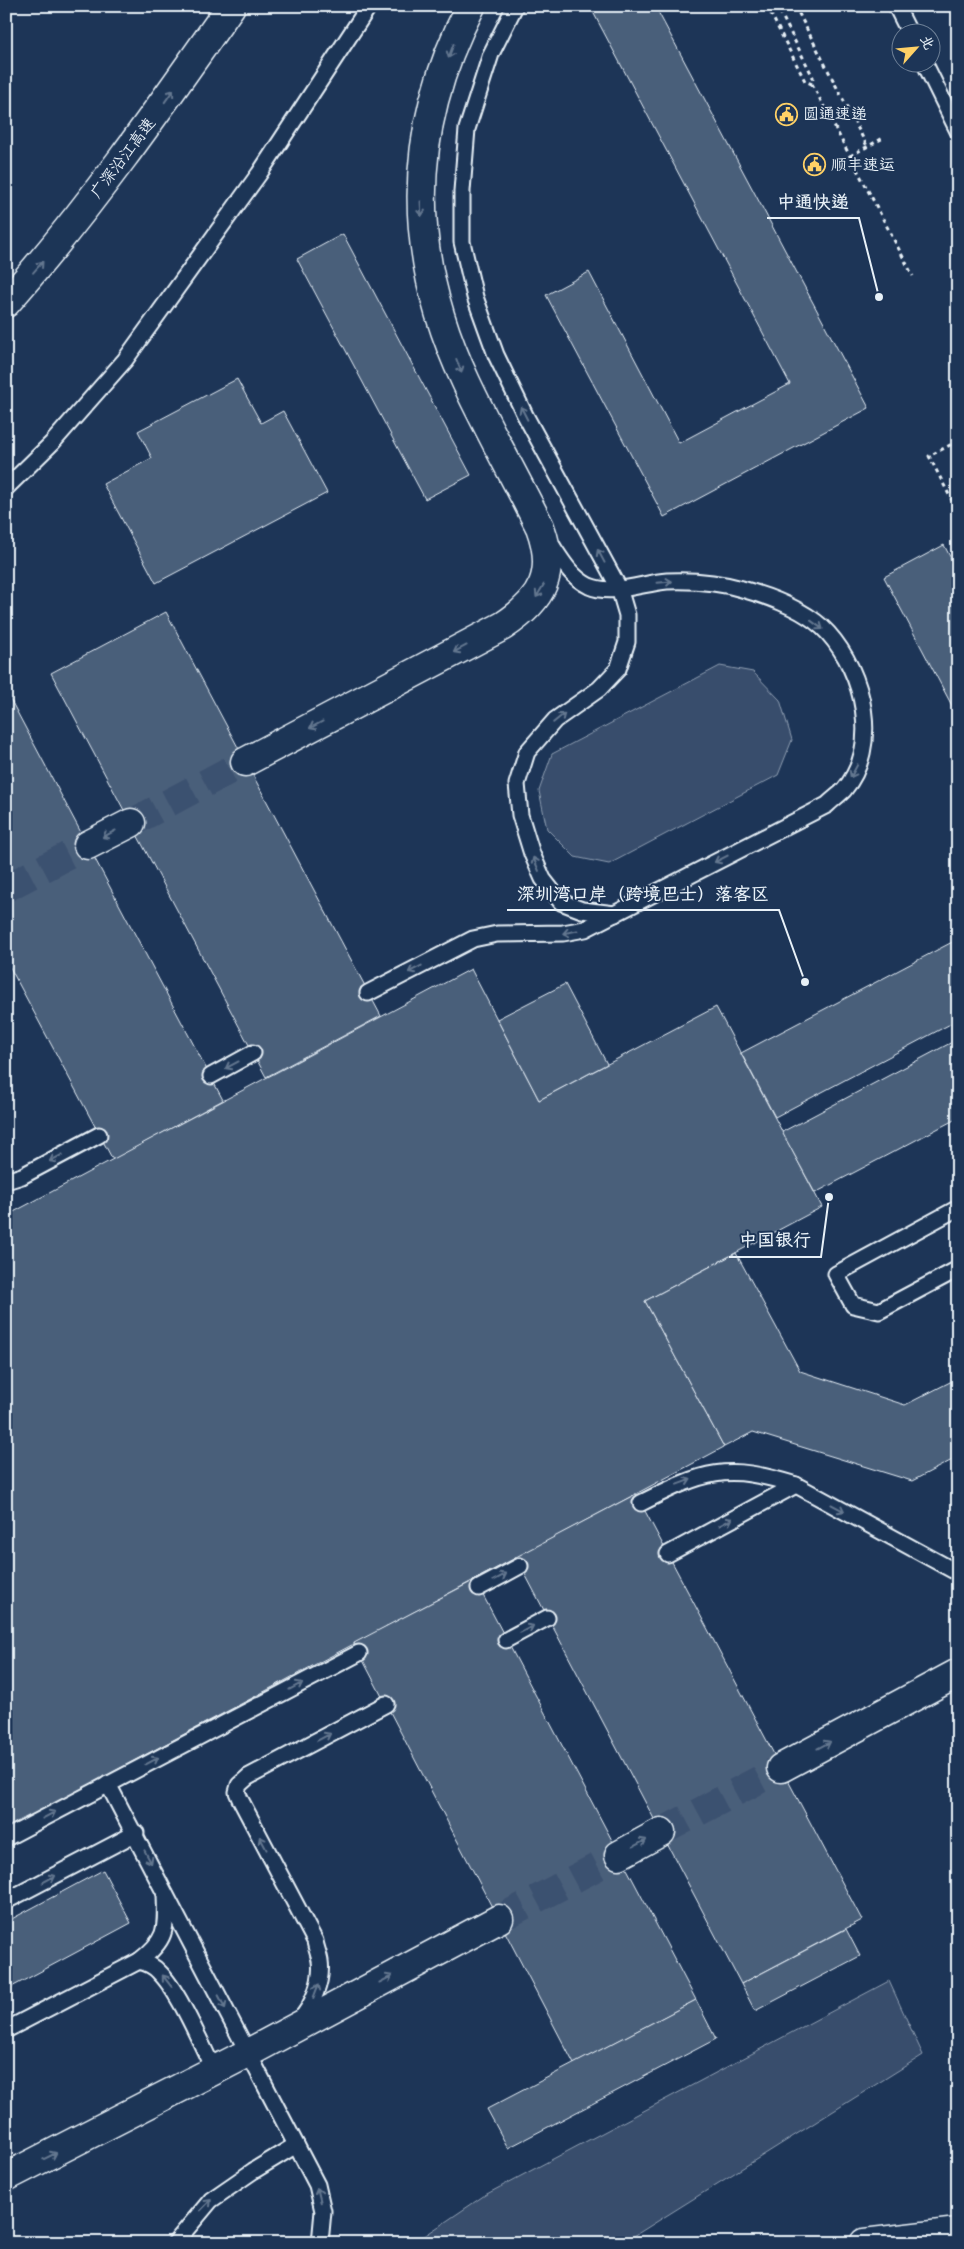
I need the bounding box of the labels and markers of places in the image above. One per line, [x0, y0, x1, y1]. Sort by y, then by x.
public building icon: 圆通速递 [775, 102, 799, 126]
place label: 圆通速递 [803, 103, 867, 125]
public building icon: 顺丰速运 [803, 153, 827, 177]
place label: 顺丰速运 [831, 154, 895, 176]
callout: 中通快递 [767, 185, 859, 218]
callout: 深圳湾口岸（跨境巴士）落客区 [507, 877, 779, 910]
callout: 中国银行 [729, 1224, 821, 1257]

